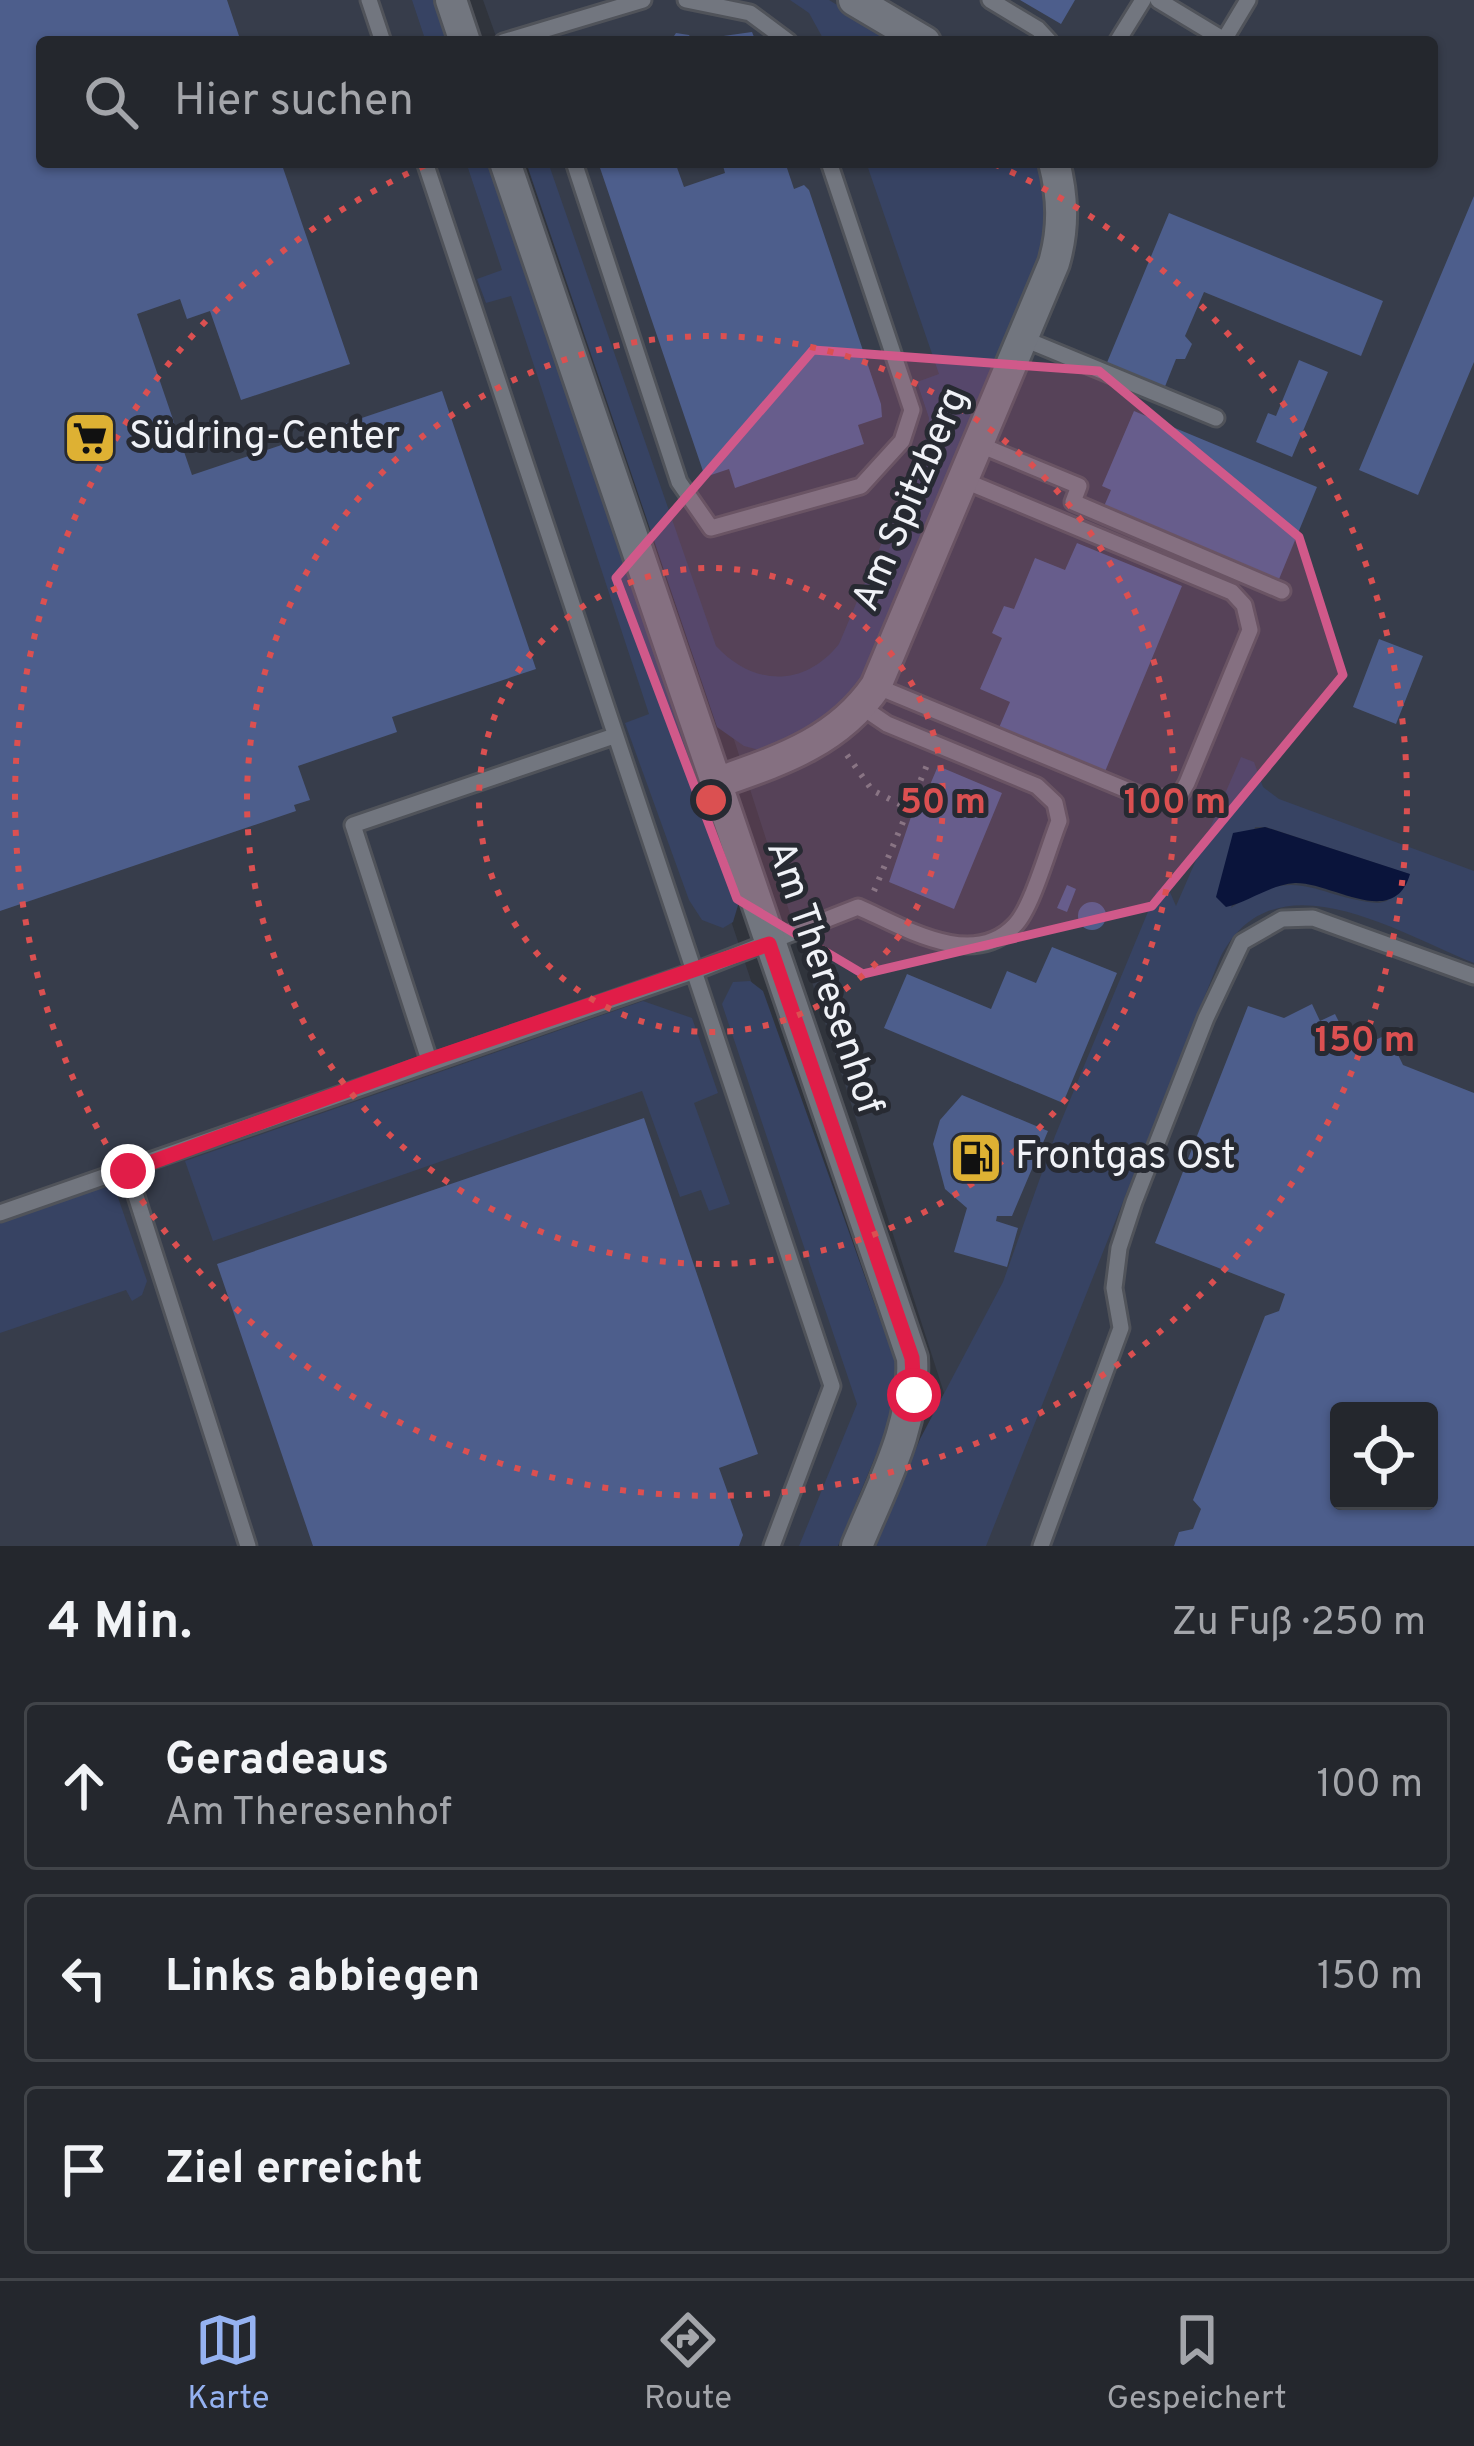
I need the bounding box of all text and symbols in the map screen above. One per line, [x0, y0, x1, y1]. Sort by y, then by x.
search box [36, 36, 1438, 168]
icon: search [78, 69, 144, 135]
text: Hier suchen [174, 74, 414, 131]
street label: Am Spitzberg [843, 381, 981, 619]
supermarket icon: Südring-Center [62, 410, 118, 466]
place label: Südring-Center [129, 414, 400, 463]
centre of rings [690, 779, 732, 821]
text: 50 m [900, 781, 986, 827]
text: 100 m [1124, 781, 1226, 827]
street label: Am Theresenhof [753, 834, 893, 1122]
text: 150 m [1315, 1019, 1415, 1065]
fuel station icon: Frontgas Ost [948, 1130, 1004, 1186]
place label: Frontgas Ost [1015, 1134, 1236, 1183]
route end [101, 1144, 155, 1198]
route start [887, 1368, 941, 1422]
map controls [1330, 1402, 1438, 1510]
button: locate [1330, 1402, 1438, 1510]
text: 4 Min. [48, 1592, 192, 1657]
text: Zu Fuß · 250 m [1172, 1600, 1426, 1649]
text: Geradeaus [165, 1733, 389, 1790]
icon: ahead [51, 1753, 117, 1819]
text: 100 m [1316, 1762, 1423, 1811]
text: Am Theresenhof [165, 1790, 452, 1839]
icon: left [51, 1945, 117, 2011]
text: Links abbiegen [165, 1950, 480, 2007]
text: 150 m [1317, 1954, 1423, 2003]
icon: arrive [51, 2137, 117, 2203]
text: Ziel erreicht [165, 2142, 423, 2199]
tab: Karte [187, 2307, 270, 2421]
tab: Route [644, 2307, 732, 2421]
tab: Gespeichert [1106, 2307, 1287, 2421]

